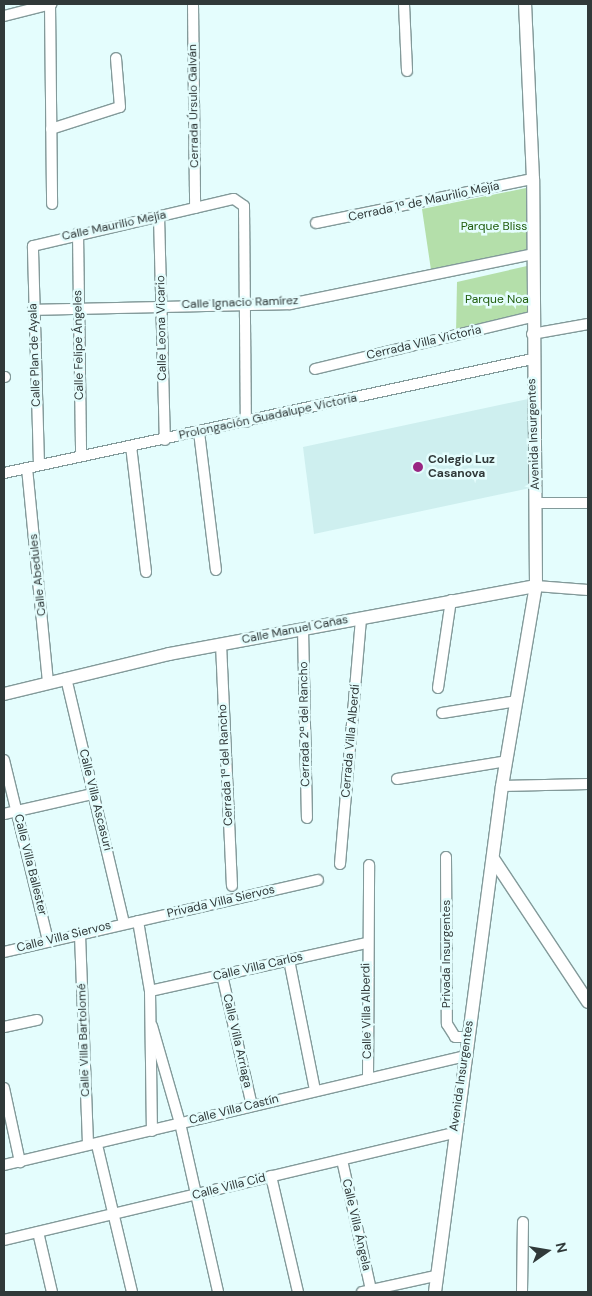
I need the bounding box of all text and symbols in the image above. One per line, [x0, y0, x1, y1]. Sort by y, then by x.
street label: Cerrada Úrsulo Galván [186, 44, 202, 168]
street label: Cerrada 1ª de Maurilio Mejía [347, 179, 501, 225]
street label: Calle Maurilio Mejía [61, 208, 167, 244]
park label: Parque Bliss [461, 220, 527, 234]
street label: Calle Leona Vicario [154, 275, 170, 381]
street label: Calle Felipe Ángeles [71, 290, 87, 400]
park label: Parque Noa [465, 293, 529, 307]
street label: Calle Ignacio Ramírez [181, 294, 299, 312]
street label: Calle Plan de Ayala [26, 303, 44, 407]
street label: Cerrada Villa Victoria [365, 323, 483, 363]
street label: Avenida Insurgentes [525, 378, 543, 490]
street label: Prolongación Guadalupe Victoria [178, 391, 358, 443]
place label: Colegio Luz Casanova [428, 453, 495, 481]
marker: Colegio Luz Casanova [412, 461, 424, 473]
street label: Calle Abedules [27, 533, 49, 617]
street label: Calle Manuel Cañas [241, 613, 349, 647]
street label: Cerrada 2ª del Rancho [297, 661, 313, 787]
street label: Cerrada Villa Alberdi [339, 684, 363, 798]
street label: Cerrada 1ª del Rancho [216, 704, 236, 826]
street label: Calle Villa Ascasuri [75, 748, 115, 852]
street label: Calle Villa Ballester [10, 813, 50, 917]
street label: Privada Villa Siervos [166, 883, 276, 921]
street label: Privada Insurgentes [440, 900, 454, 1008]
street label: Calle Villa Siervos [15, 918, 113, 956]
street label: Calle Villa Carlos [212, 950, 304, 984]
street label: Calle Villa Alberdi [359, 963, 375, 1059]
street label: Calle Villa Bartolomé [75, 983, 93, 1097]
street label: Calle Villa Arriaga [219, 993, 255, 1089]
street label: Avenida Insurgentes [447, 1020, 477, 1132]
street label: Calle Villa Castín [188, 1092, 280, 1128]
street label: Calle Villa Cid [191, 1171, 267, 1203]
street label: Calle Villa Ángela [338, 1178, 374, 1272]
north arrow [522, 1226, 572, 1276]
text: N [552, 1241, 572, 1255]

